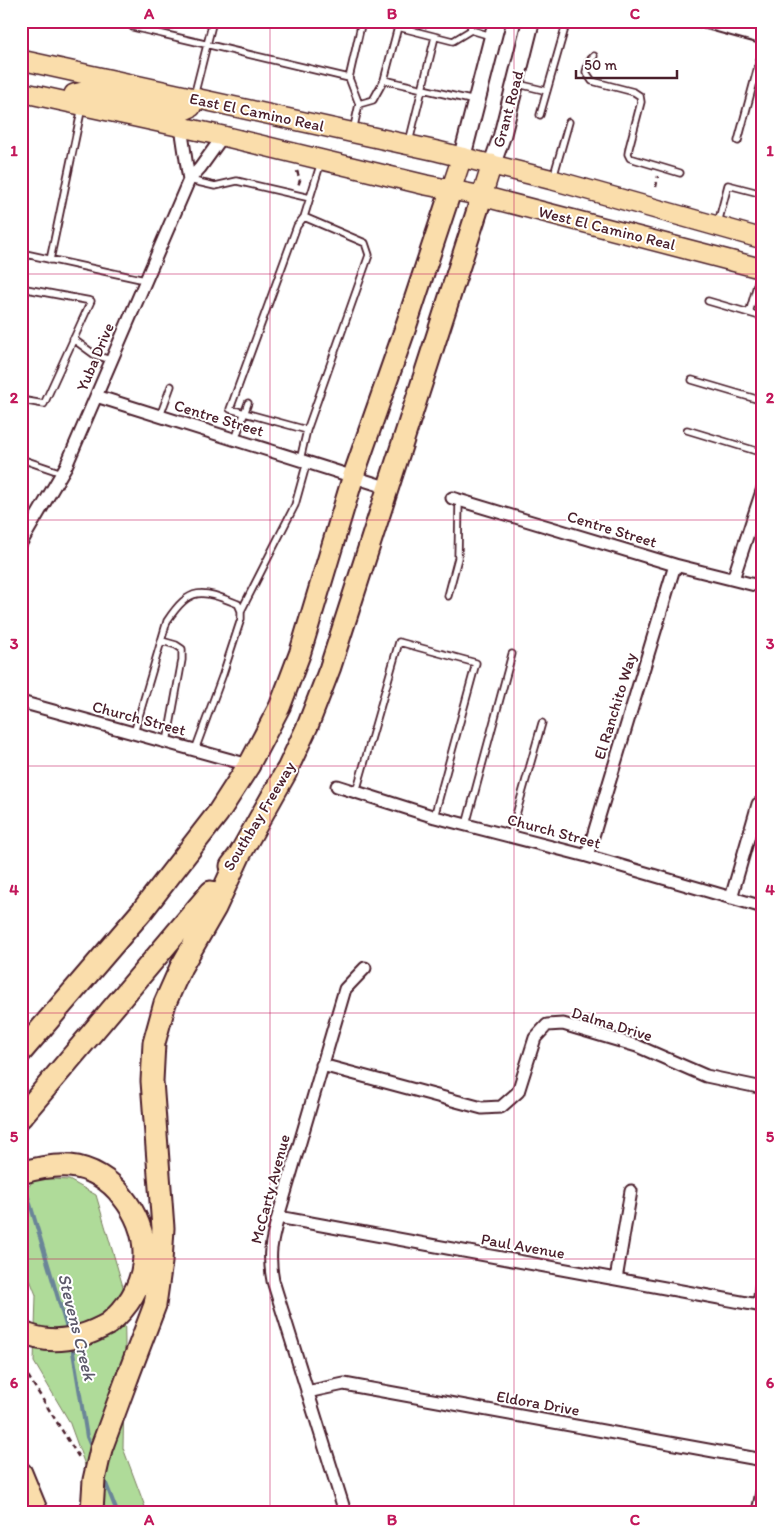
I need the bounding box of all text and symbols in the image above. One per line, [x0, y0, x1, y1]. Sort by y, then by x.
text: A [143, 4, 155, 23]
text: B [387, 4, 398, 23]
text: C [630, 4, 641, 23]
scale bar [576, 48, 678, 80]
text: 50 m [584, 56, 617, 74]
street label: Grant Road [489, 68, 527, 150]
street label: East El Camino Real [188, 88, 326, 136]
text: 1 [10, 141, 18, 160]
text: 1 [766, 141, 774, 160]
street label: West El Camino Real [537, 202, 678, 254]
street label: Yuba Drive [72, 320, 118, 394]
text: 2 [10, 388, 19, 407]
text: 2 [766, 388, 775, 407]
street label: Centre Street [172, 395, 266, 441]
street label: Centre Street [565, 506, 659, 552]
text: 3 [10, 634, 19, 653]
text: 3 [766, 634, 775, 653]
street label: El Ranchito Way [590, 650, 640, 762]
street label: Church Street [90, 696, 188, 740]
street label: Southbay Freeway [219, 758, 299, 874]
street label: Church Street [505, 809, 603, 853]
text: 4 [9, 880, 19, 899]
text: 4 [765, 880, 775, 899]
street label: Dalma Drive [569, 1003, 655, 1045]
text: 5 [10, 1127, 19, 1146]
text: 5 [766, 1127, 775, 1146]
street label: McCarty Avenue [246, 1132, 294, 1246]
street label: Paul Avenue [480, 1229, 566, 1263]
water label: Stevens Creek [53, 1271, 101, 1384]
text: 6 [10, 1373, 19, 1392]
text: 6 [766, 1373, 775, 1392]
street label: Eldora Drive [495, 1386, 581, 1420]
text: A [143, 1510, 155, 1529]
text: B [387, 1510, 398, 1529]
text: C [630, 1510, 641, 1529]

